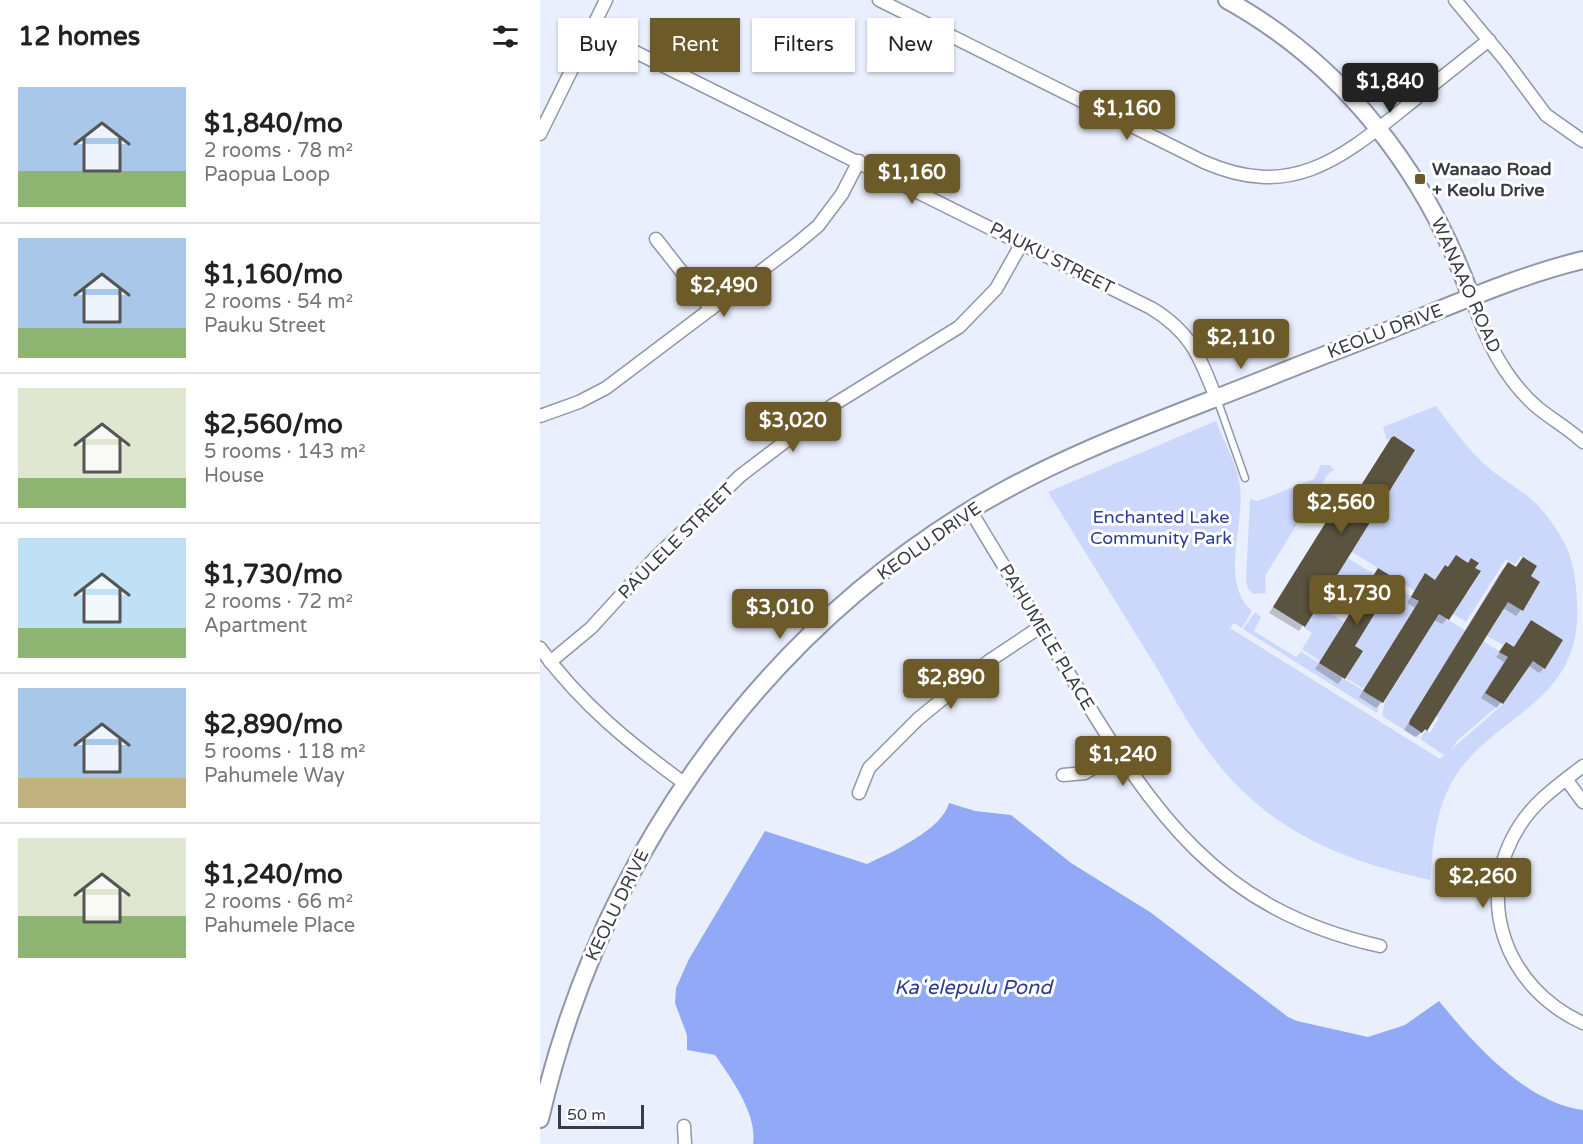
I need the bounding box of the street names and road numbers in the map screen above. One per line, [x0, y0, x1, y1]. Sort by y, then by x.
street label: WANAAO ROAD [1426, 214, 1506, 356]
street label: PAUKU STREET [986, 217, 1118, 299]
street label: KEOLU DRIVE [1324, 299, 1446, 363]
street label: PAULELE STREET [614, 479, 738, 603]
street label: KEOLU DRIVE [873, 497, 985, 585]
street label: PAHUMELE PLACE [995, 560, 1099, 714]
street label: KEOLU DRIVE [580, 845, 654, 965]

